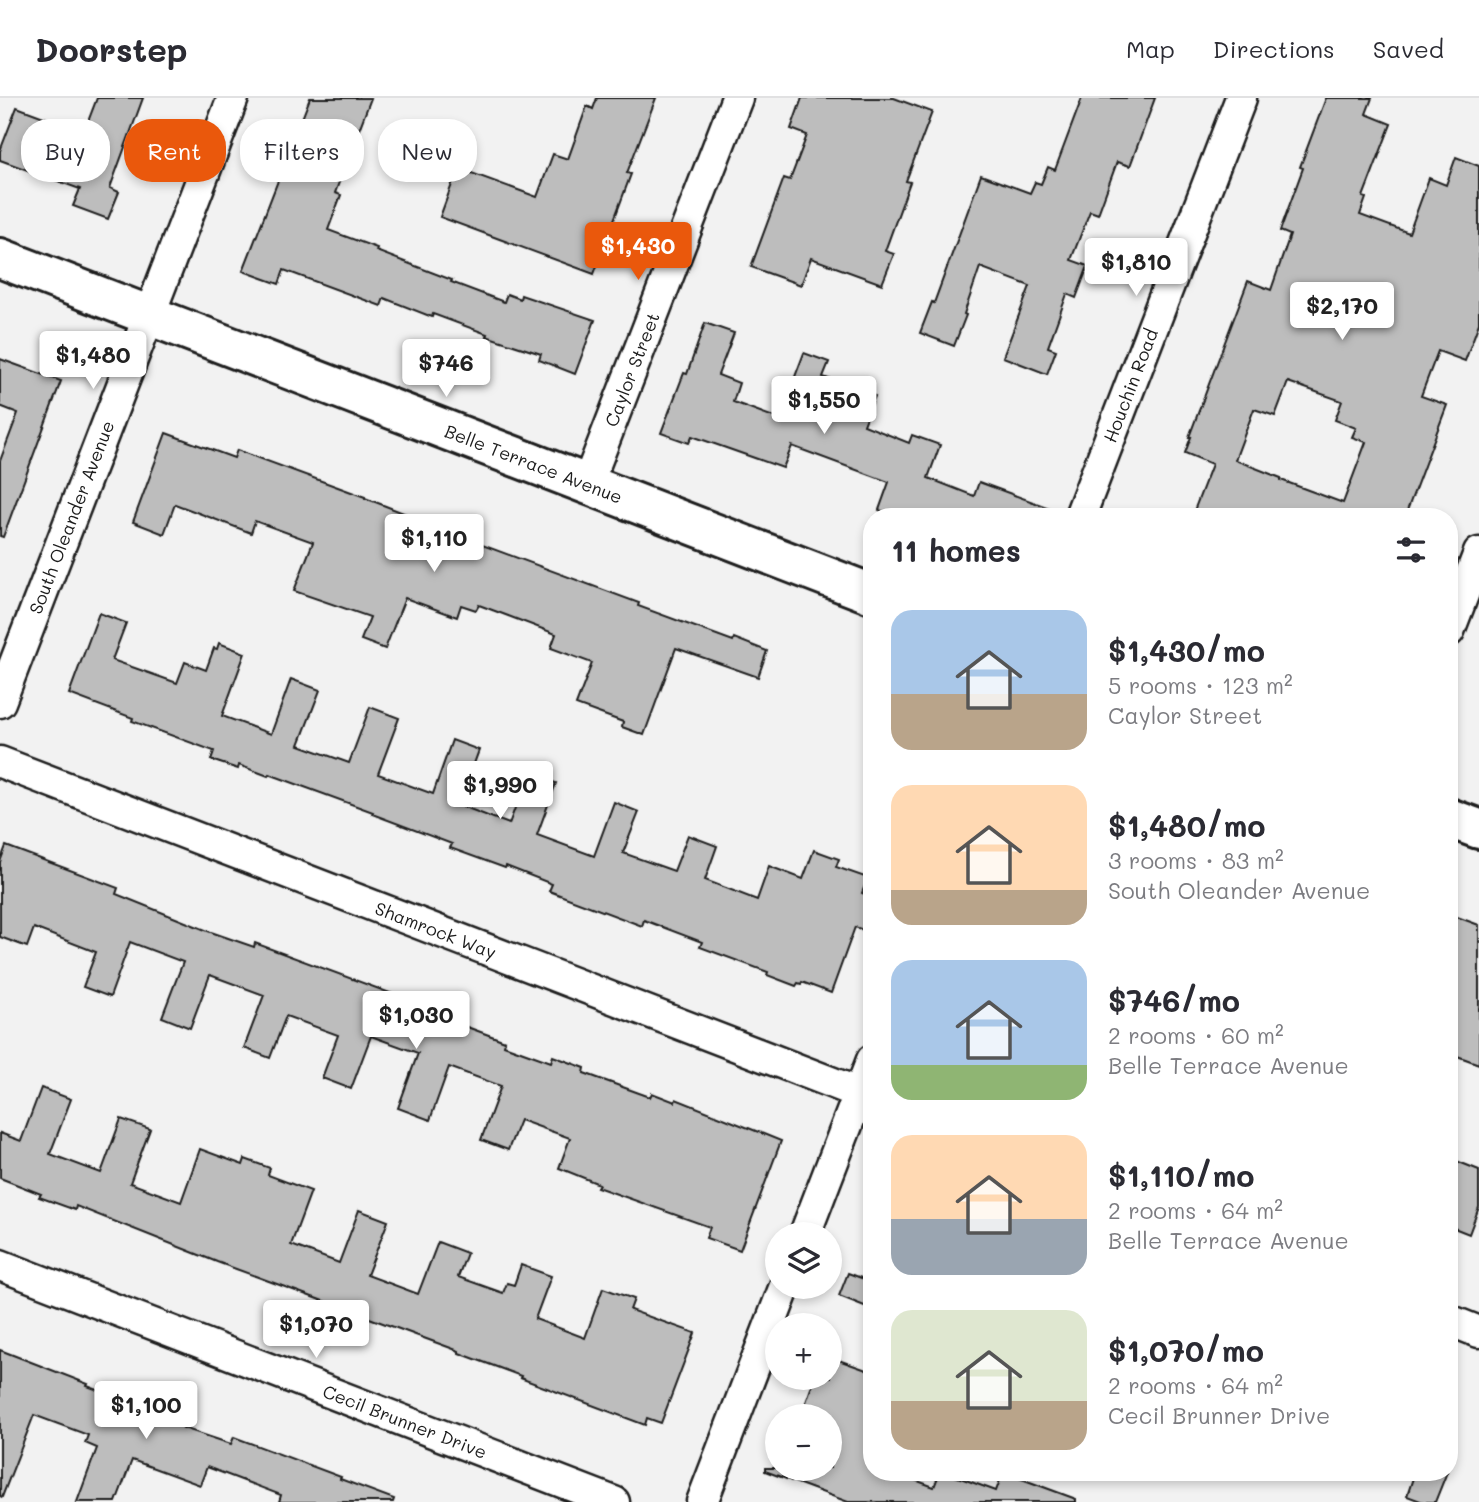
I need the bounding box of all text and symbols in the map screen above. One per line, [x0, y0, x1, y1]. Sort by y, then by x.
text: Doorstep [35, 27, 188, 70]
text: Map [1126, 33, 1175, 64]
text: Directions [1213, 33, 1335, 64]
text: Saved [1373, 33, 1444, 64]
chip: Buy [21, 119, 110, 182]
chip: Rent [124, 119, 226, 182]
chip: Filters [240, 119, 364, 182]
chip: New [378, 119, 477, 182]
pin: $1,430 [581, 222, 695, 282]
text: $1,430 [601, 230, 675, 260]
pin: $1,810 [1079, 238, 1193, 298]
text: $1,810 [1101, 246, 1171, 276]
pin: $2,170 [1285, 282, 1399, 342]
text: $2,170 [1306, 290, 1378, 320]
street label: Caylor Street [599, 309, 665, 430]
street label: Houchin Road [1098, 325, 1163, 446]
pin: $1,480 [36, 331, 150, 391]
text: $1,480 [55, 339, 131, 369]
pin: $746 [405, 340, 487, 399]
text: $746 [418, 347, 474, 377]
pin: $1,550 [767, 376, 881, 436]
text: $1,550 [787, 384, 861, 414]
street label: South Oleander Avenue [23, 417, 119, 617]
street label: Belle Terrace Avenue [441, 419, 626, 509]
pin: $1,110 [377, 514, 491, 574]
text: $1,110 [401, 522, 467, 552]
text: 11 homes [891, 530, 1021, 570]
icon: filters [1392, 531, 1430, 569]
text: $1,430/mo [1108, 630, 1265, 670]
icon: home [947, 638, 1031, 722]
text: 5 rooms · 123 m² [1108, 670, 1293, 700]
text: Caylor Street [1108, 700, 1262, 730]
pin: $1,990 [443, 762, 557, 821]
text: $1,990 [463, 769, 537, 799]
text: $1,480/mo [1108, 805, 1266, 845]
icon: home [947, 813, 1031, 897]
text: 3 rooms · 83 m² [1108, 845, 1284, 875]
text: South Oleander Avenue [1108, 875, 1370, 905]
street label: Shamrock Way [372, 896, 500, 964]
text: $746/mo [1108, 980, 1240, 1020]
icon: home [947, 988, 1031, 1072]
pin: $1,030 [359, 992, 473, 1051]
text: $1,030 [379, 999, 453, 1029]
text: 2 rooms · 60 m² [1108, 1020, 1284, 1050]
text: Belle Terrace Avenue [1108, 1050, 1349, 1080]
text: $1,110/mo [1108, 1155, 1254, 1195]
icon: home [947, 1163, 1031, 1247]
text: 2 rooms · 64 m² [1108, 1195, 1283, 1225]
map controls [765, 1222, 842, 1481]
button: layers [765, 1222, 842, 1299]
text: Belle Terrace Avenue [1108, 1225, 1349, 1255]
pin: $1,070 [259, 1300, 373, 1360]
text: $1,070 [279, 1308, 353, 1338]
button: + [765, 1313, 842, 1390]
text: $1,070/mo [1108, 1330, 1264, 1370]
icon: home [947, 1338, 1031, 1422]
text: 2 rooms · 64 m² [1108, 1370, 1283, 1400]
street label: Cecil Brunner Drive [319, 1379, 490, 1464]
pin: $1,100 [89, 1382, 203, 1441]
text: $1,100 [110, 1389, 182, 1419]
text: Cecil Brunner Drive [1108, 1400, 1330, 1430]
button: − [765, 1404, 842, 1481]

